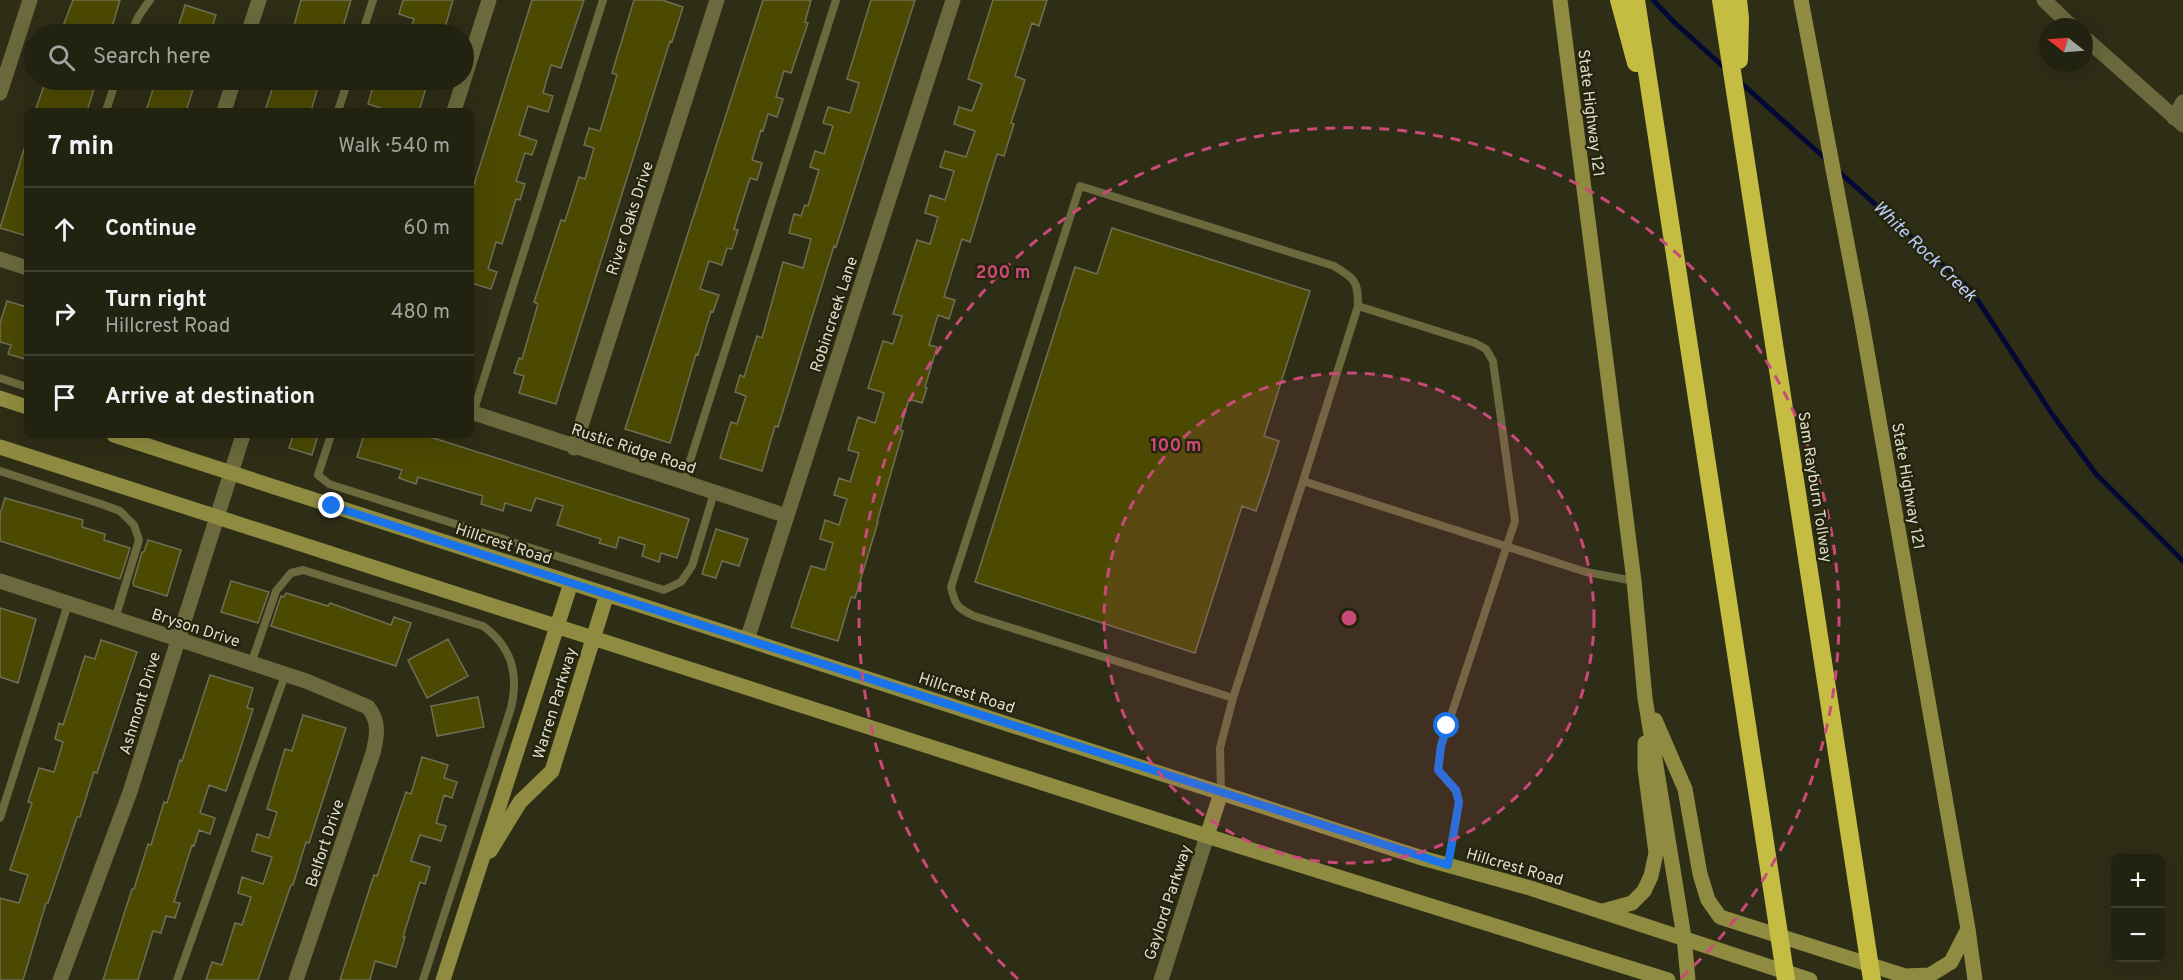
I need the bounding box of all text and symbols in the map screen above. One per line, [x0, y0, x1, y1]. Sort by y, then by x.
north arrow [2039, 18, 2093, 72]
search box [24, 24, 474, 90]
icon: search [45, 41, 78, 74]
text: Search here [93, 44, 211, 71]
street label: State Highway 121 [1572, 48, 1608, 178]
text: 7 min [48, 131, 114, 164]
text: Walk · 540 m [338, 134, 450, 160]
street label: River Oaks Drive [603, 159, 659, 278]
water label: White Rock Creek [1867, 197, 1981, 308]
icon: ahead [48, 213, 81, 246]
text: Continue [105, 216, 196, 243]
text: 60 m [404, 216, 450, 242]
street label: Robincreek Lane [807, 254, 863, 375]
text: 200 m [975, 262, 1031, 285]
text: Turn right [105, 287, 207, 314]
icon: right [48, 297, 81, 330]
text: 480 m [391, 300, 450, 326]
text: Hillcrest Road [105, 314, 230, 340]
icon: arrive [48, 381, 81, 414]
text: Arrive at destination [105, 384, 315, 411]
street label: Sam Rayburn Tollway [1792, 410, 1836, 564]
street label: Rustic Ridge Road [568, 420, 698, 480]
street label: State Highway 121 [1886, 421, 1928, 551]
text: 100 m [1150, 435, 1202, 458]
route end [318, 492, 344, 518]
street label: Hillcrest Road [453, 520, 554, 570]
street label: Bryson Drive [149, 605, 242, 653]
centre of rings [1339, 608, 1359, 628]
street label: Warren Parkway [529, 645, 582, 762]
street label: Ashmont Drive [116, 650, 166, 757]
street label: Hillcrest Road [916, 669, 1017, 719]
route start [1433, 712, 1459, 738]
street label: Belfort Drive [302, 797, 350, 890]
street label: Gaylord Parkway [1141, 842, 1197, 963]
street label: Hillcrest Road [1464, 845, 1565, 891]
map controls [2111, 854, 2165, 962]
button: + [2111, 854, 2165, 908]
button: − [2111, 908, 2165, 962]

